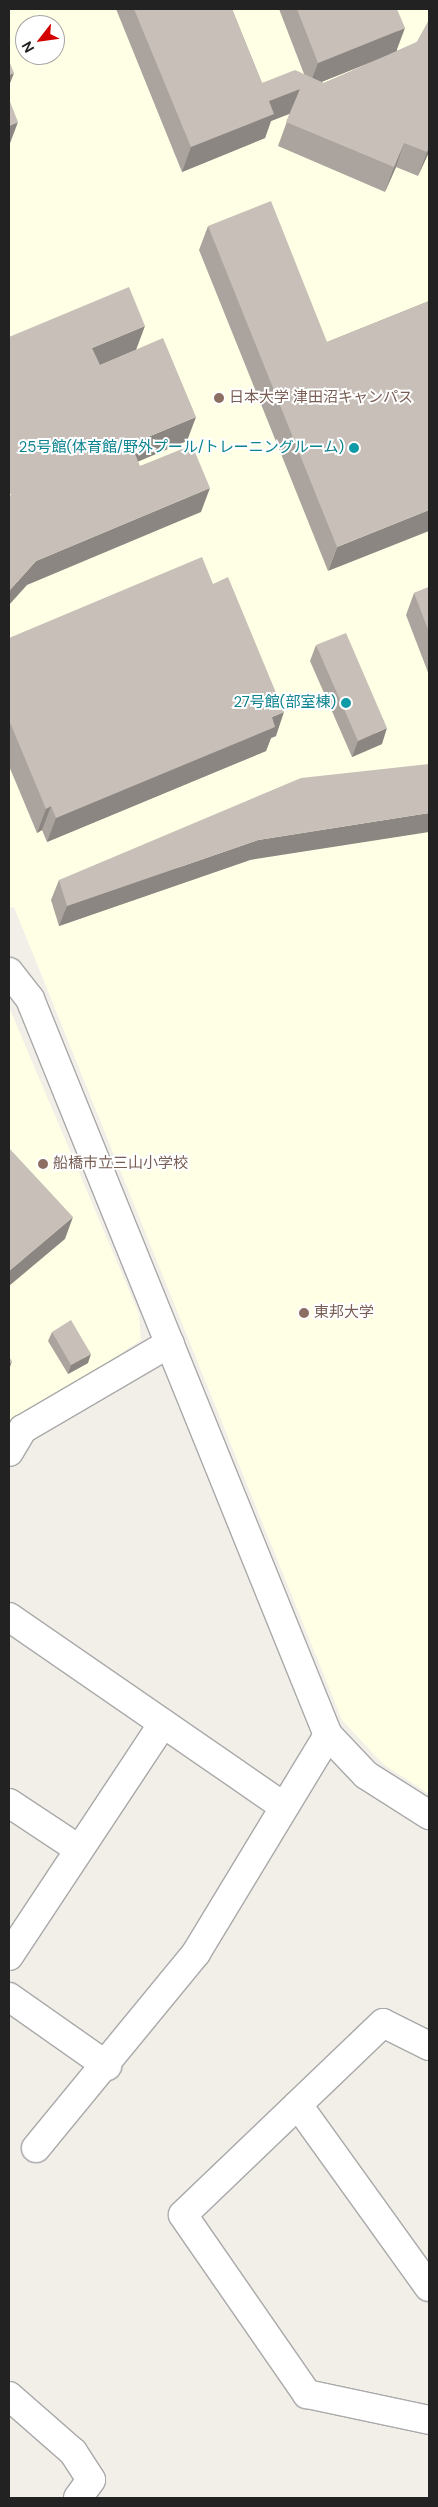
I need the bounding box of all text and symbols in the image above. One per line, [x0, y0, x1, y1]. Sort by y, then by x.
north arrow [15, 15, 65, 65]
text: N [18, 38, 38, 56]
place label: 日本大学 津田沼キャンパス [229, 389, 413, 407]
marker: 日本大学 津田沼キャンパス [213, 392, 225, 404]
place label: 25号館(体育館/野外プール/トレーニングルーム) [18, 439, 344, 457]
marker: 25号館(体育館/野外プール/トレーニングルーム) [348, 442, 360, 454]
place label: 27号館(部室棟) [233, 694, 336, 712]
marker: 27号館(部室棟) [340, 697, 352, 709]
place label: 船橋市立三山小学校 [53, 1155, 188, 1173]
marker: 船橋市立三山小学校 [37, 1158, 49, 1170]
place label: 東邦大学 [314, 1304, 374, 1322]
marker: 東邦大学 [298, 1307, 310, 1319]

